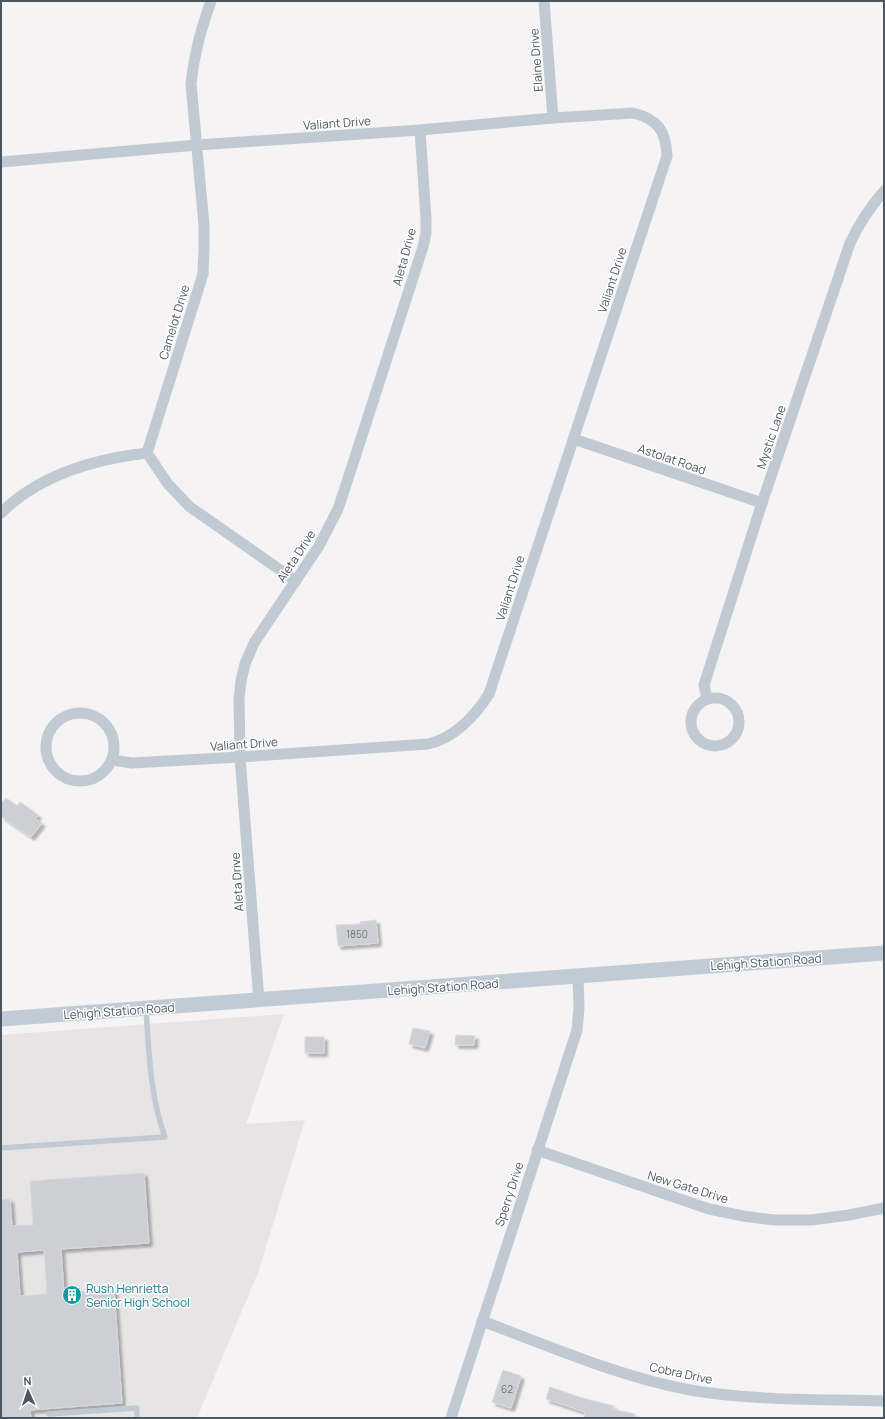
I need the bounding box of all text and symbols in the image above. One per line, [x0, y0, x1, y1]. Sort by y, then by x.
street label: Elaine Drive [525, 28, 547, 92]
street label: Valiant Drive [302, 112, 372, 134]
street label: Aleta Drive [388, 226, 420, 288]
street label: Valiant Drive [593, 245, 631, 315]
street label: Camelot Drive [155, 282, 193, 362]
street label: Mystic Lane [752, 403, 790, 471]
street label: Astolat Road [636, 439, 708, 479]
street label: Aleta Drive [273, 526, 319, 586]
street label: Valiant Drive [491, 553, 529, 623]
street label: Valiant Drive [209, 733, 279, 755]
street label: Aleta Drive [226, 852, 248, 912]
house number: 1850 [346, 927, 368, 941]
street label: Lehigh Station Road [710, 950, 822, 974]
street label: Lehigh Station Road [387, 975, 499, 999]
street label: Lehigh Station Road [63, 999, 175, 1023]
street label: Sperry Drive [491, 1160, 527, 1228]
street label: New Gate Drive [645, 1167, 731, 1207]
place label: Rush Henrietta Senior High School [86, 1280, 190, 1311]
building icon: Rush Henrietta Senior High School [61, 1284, 83, 1306]
street label: Cobra Drive [648, 1358, 714, 1388]
north arrow [8, 1371, 48, 1411]
text: N [23, 1373, 32, 1388]
house number: 62 [501, 1382, 513, 1396]

